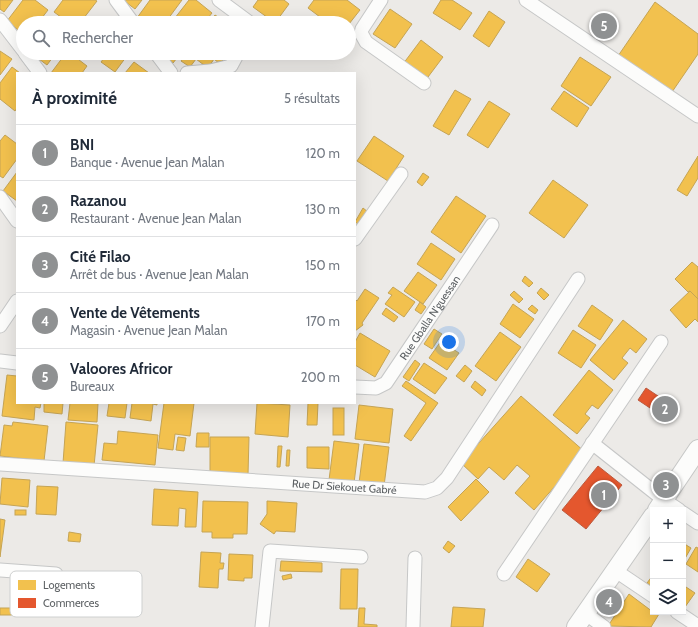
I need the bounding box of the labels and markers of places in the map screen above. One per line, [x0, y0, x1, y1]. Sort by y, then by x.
pin: 5 [591, 11, 617, 41]
pin: 2 [652, 394, 678, 424]
pin: 3 [653, 470, 679, 500]
pin: 1 [591, 480, 617, 510]
pin: 4 [596, 587, 622, 617]

